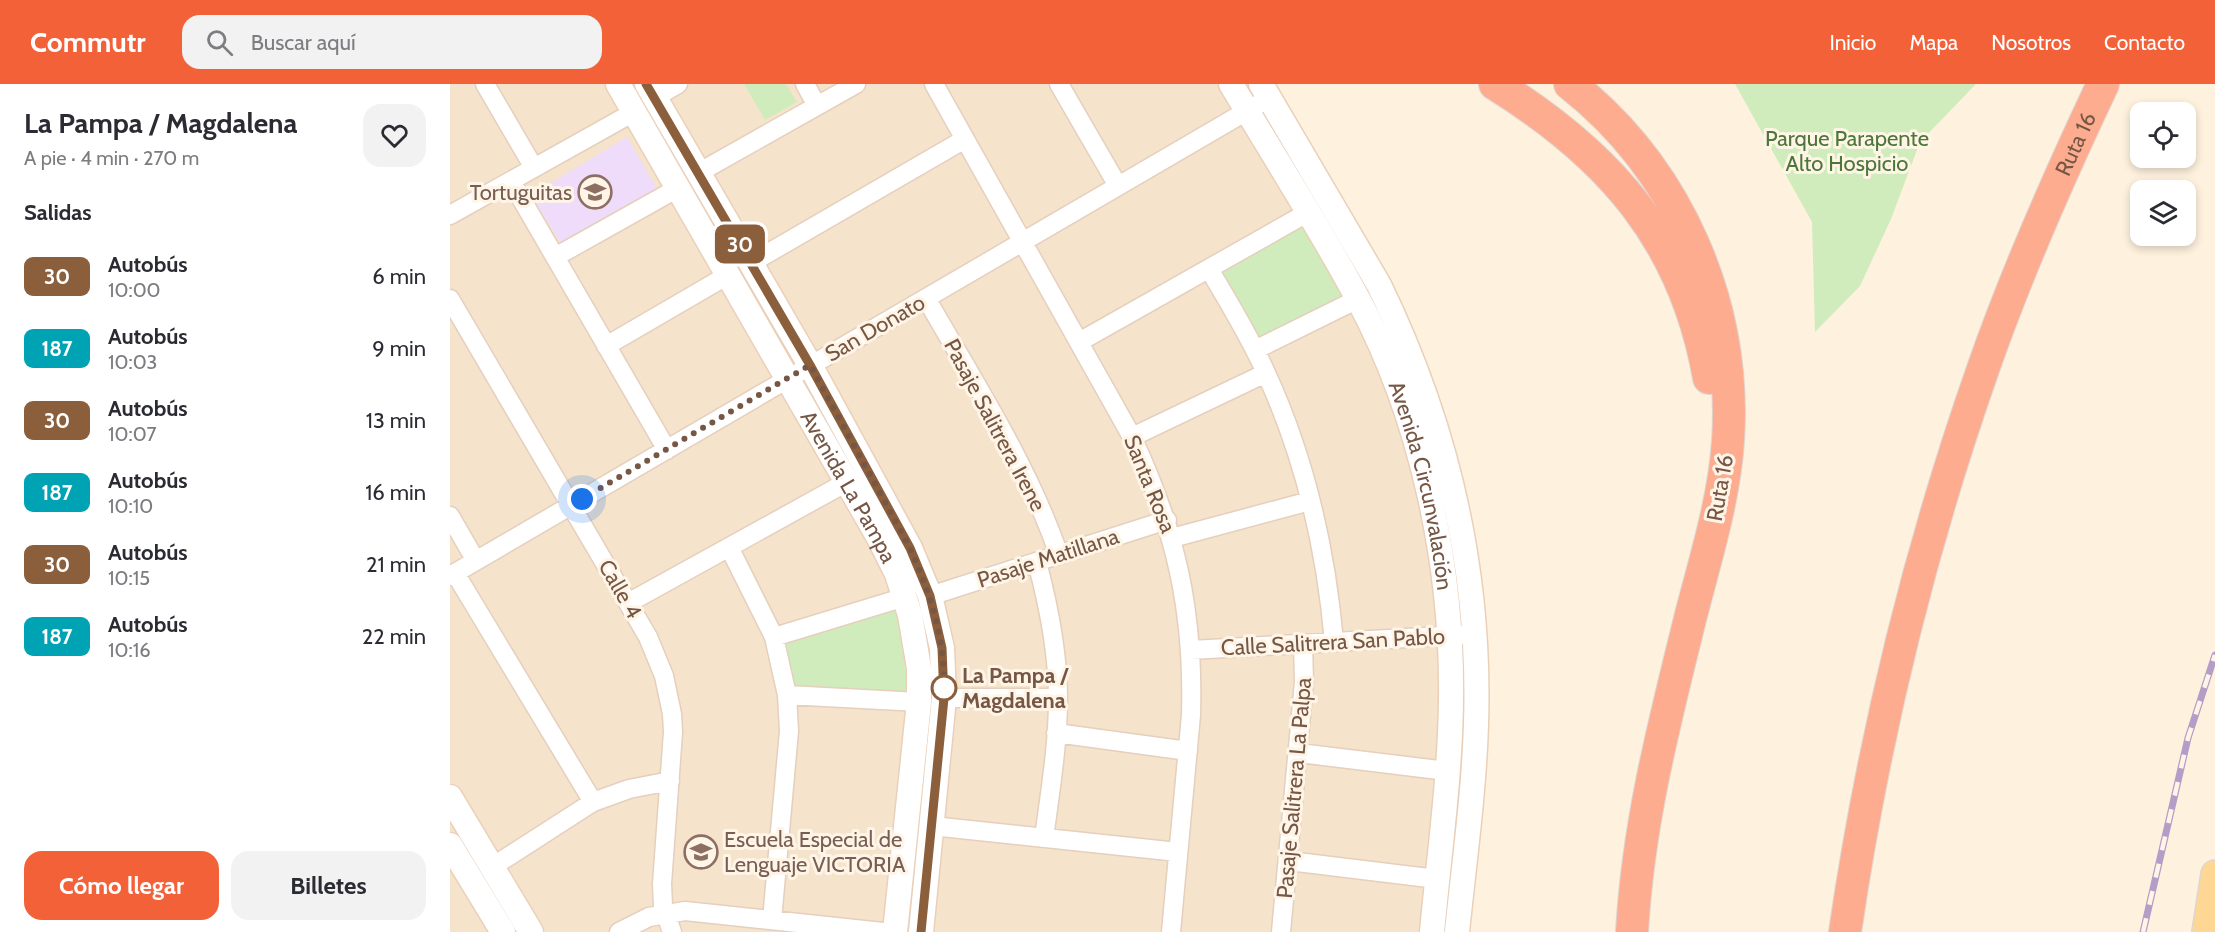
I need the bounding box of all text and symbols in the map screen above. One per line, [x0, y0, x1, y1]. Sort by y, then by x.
search box [182, 15, 602, 69]
text: Commutr [30, 25, 146, 59]
icon: search [203, 26, 236, 59]
text: Buscar aquí [251, 29, 356, 56]
text: Inicio [1829, 30, 1876, 55]
text: Mapa [1909, 30, 1958, 55]
text: Nosotros [1991, 30, 2071, 55]
text: Contacto [2104, 30, 2185, 55]
map controls [2130, 102, 2196, 246]
button: locate [2130, 102, 2196, 168]
button: heart [363, 104, 426, 167]
text: La Pampa / Magdalena [24, 106, 297, 140]
street label: Ruta 16 [2049, 108, 2101, 180]
park label: Parque Parapente Alto Hospicio [1765, 125, 1929, 177]
text: A pie · 4 min · 270 m [24, 146, 199, 170]
school or university icon: Tortuguitas [577, 174, 613, 210]
place label: Tortuguitas [470, 179, 572, 206]
button: layers [2130, 180, 2196, 246]
text: Salidas [24, 199, 92, 226]
line badge: 30 [713, 224, 767, 264]
text: 30 [727, 232, 753, 257]
text: Autobús [108, 251, 188, 278]
text: 6 min [372, 263, 426, 290]
text: 30 [44, 264, 70, 289]
text: 10:00 [108, 278, 161, 302]
street label: San Donato [820, 289, 930, 367]
text: Autobús [108, 323, 188, 350]
street label: Pasaje Salitrera Irene [938, 334, 1052, 516]
text: 9 min [372, 335, 426, 362]
text: 187 [41, 336, 73, 361]
text: 10:03 [108, 350, 157, 374]
street label: Avenida Circunvalación [1383, 377, 1459, 592]
text: Autobús [108, 395, 188, 422]
street label: Avenida La Pampa [795, 405, 903, 567]
text: 13 min [366, 407, 426, 434]
text: 30 [44, 408, 70, 433]
text: 10:07 [108, 422, 156, 446]
street label: Santa Rosa [1118, 431, 1182, 537]
street label: Ruta 16 [1701, 453, 1739, 523]
text: Autobús [108, 467, 188, 494]
text: 16 min [365, 479, 426, 506]
text: 187 [41, 480, 73, 505]
your location [567, 484, 597, 514]
text: 10:10 [108, 494, 153, 518]
street label: Pasaje Matillana [974, 522, 1123, 594]
text: Autobús [108, 539, 188, 566]
text: 21 min [366, 551, 426, 578]
text: 30 [44, 552, 70, 577]
street label: Calle 4 [592, 555, 648, 623]
text: 10:15 [108, 566, 150, 590]
text: Autobús [108, 611, 188, 638]
text: 22 min [362, 623, 426, 650]
street label: Calle Salitrera San Pablo [1220, 623, 1446, 661]
text: 187 [41, 624, 73, 649]
text: 10:16 [108, 638, 151, 662]
place label: La Pampa / Magdalena [962, 662, 1069, 714]
marker: La Pampa / Magdalena [931, 675, 957, 701]
street label: Pasaje Salitrera La Palpa [1271, 676, 1317, 900]
place label: Escuela Especial de Lenguaje VICTORIA [724, 826, 906, 878]
school or university icon: Escuela Especial de Lenguaje VICTORIA [683, 834, 719, 870]
button: Cómo llegar [24, 851, 219, 920]
button: Billetes [231, 851, 426, 920]

